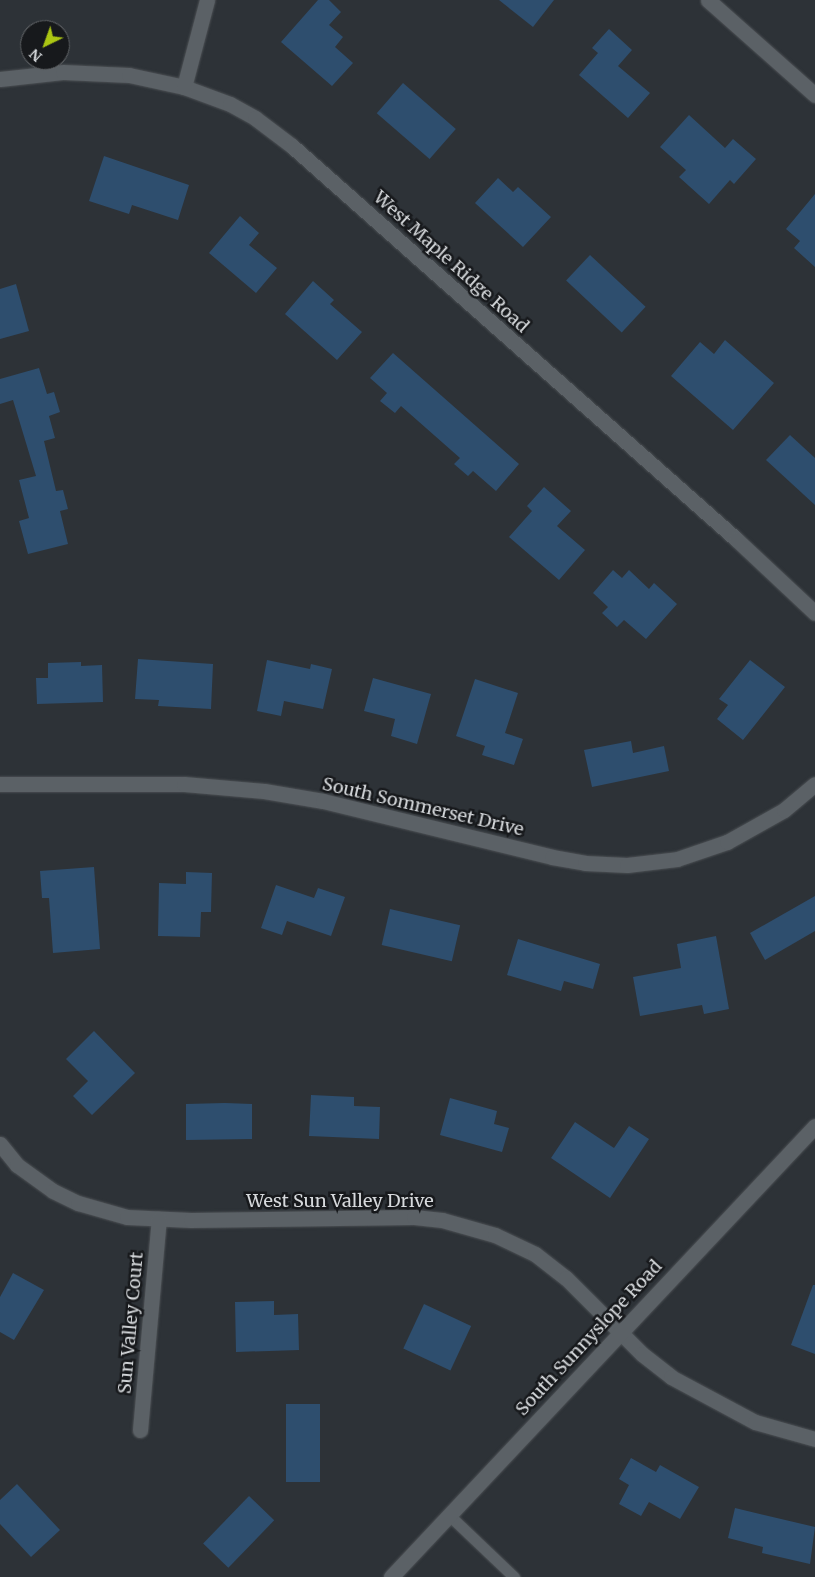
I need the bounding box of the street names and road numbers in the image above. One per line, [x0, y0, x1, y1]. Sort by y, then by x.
street label: West Maple Ridge Road [369, 187, 533, 337]
street label: South Sommerset Drive [320, 773, 526, 841]
street label: West Sun Valley Drive [246, 1190, 434, 1212]
street label: Sun Valley Court [114, 1251, 148, 1395]
street label: South Sunnyslope Road [511, 1256, 667, 1420]

